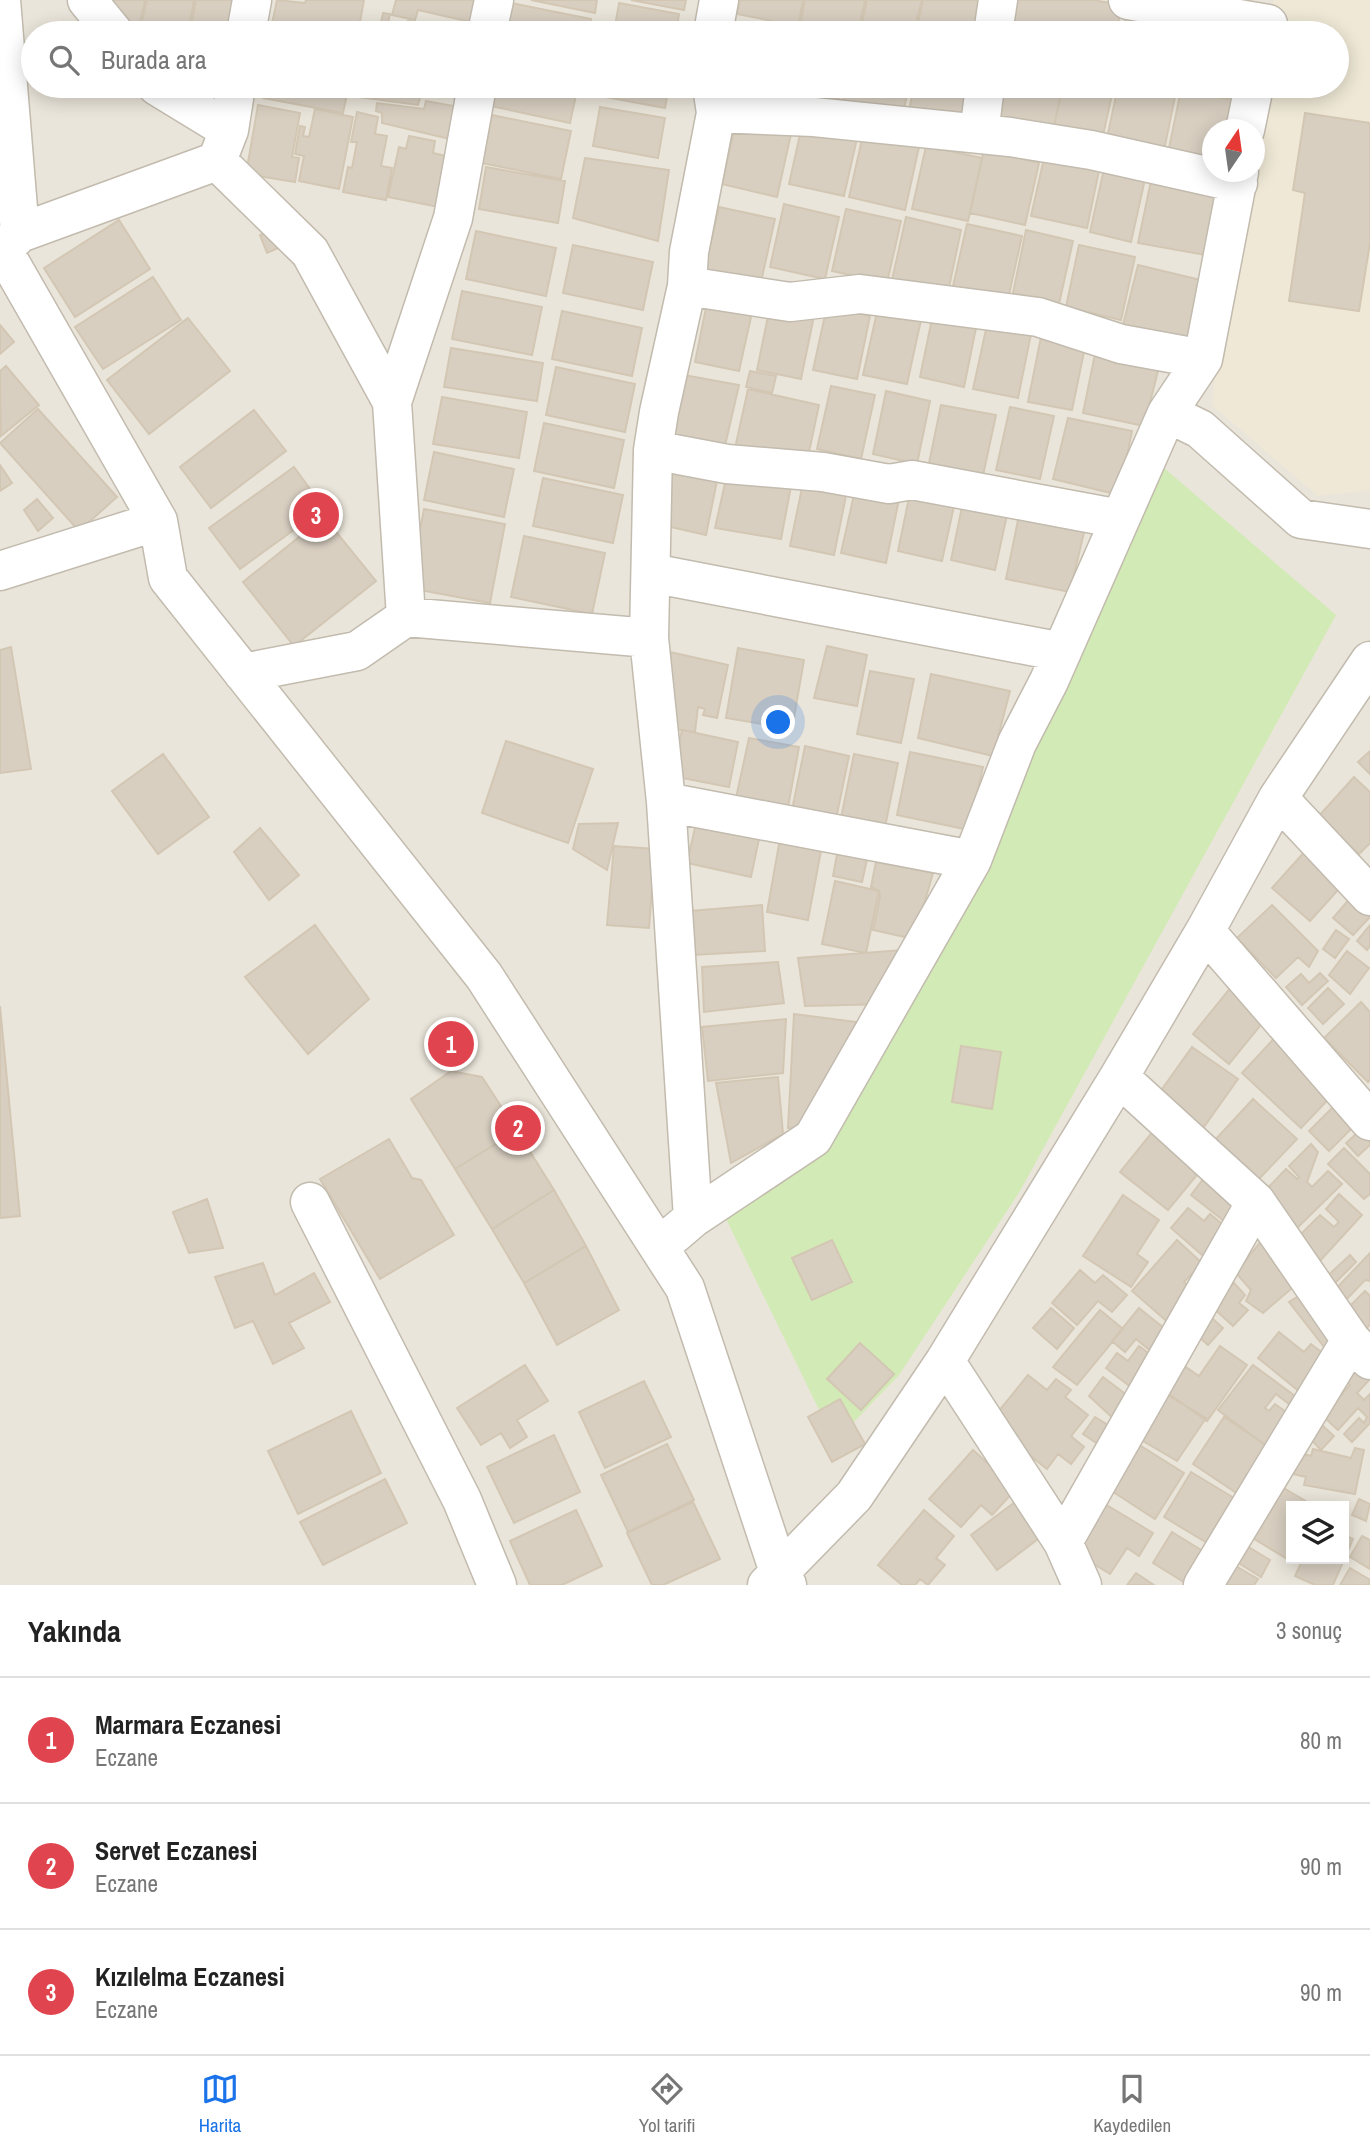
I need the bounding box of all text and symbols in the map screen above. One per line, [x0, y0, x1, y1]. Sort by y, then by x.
search box [21, 21, 1349, 98]
icon: search [45, 41, 83, 79]
text: Burada ara [101, 42, 206, 77]
north arrow [1202, 119, 1265, 182]
pin: 3 [293, 489, 339, 541]
your location [761, 705, 795, 739]
pin: 1 [428, 1018, 474, 1070]
pin: 2 [495, 1102, 541, 1154]
map controls [1286, 1501, 1349, 1564]
button: layers [1286, 1501, 1349, 1564]
text: Yakında [28, 1611, 121, 1651]
text: 3 sonuç [1276, 1615, 1342, 1646]
text: Marmara Eczanesi [95, 1707, 281, 1742]
text: 1 [46, 1725, 56, 1756]
text: 80 m [1300, 1725, 1342, 1756]
text: Eczane [95, 1742, 158, 1773]
text: Servet Eczanesi [95, 1833, 257, 1868]
text: 2 [46, 1851, 56, 1882]
text: 90 m [1300, 1851, 1342, 1882]
text: Eczane [95, 1868, 158, 1899]
text: Kızılelma Eczanesi [95, 1959, 285, 1994]
text: 3 [46, 1977, 56, 2008]
text: 90 m [1300, 1977, 1342, 2008]
text: Eczane [95, 1994, 158, 2025]
tab: Harita [199, 2070, 241, 2138]
tab: Yol tarifi [639, 2070, 696, 2138]
tab: Kaydedilen [1093, 2070, 1171, 2138]

